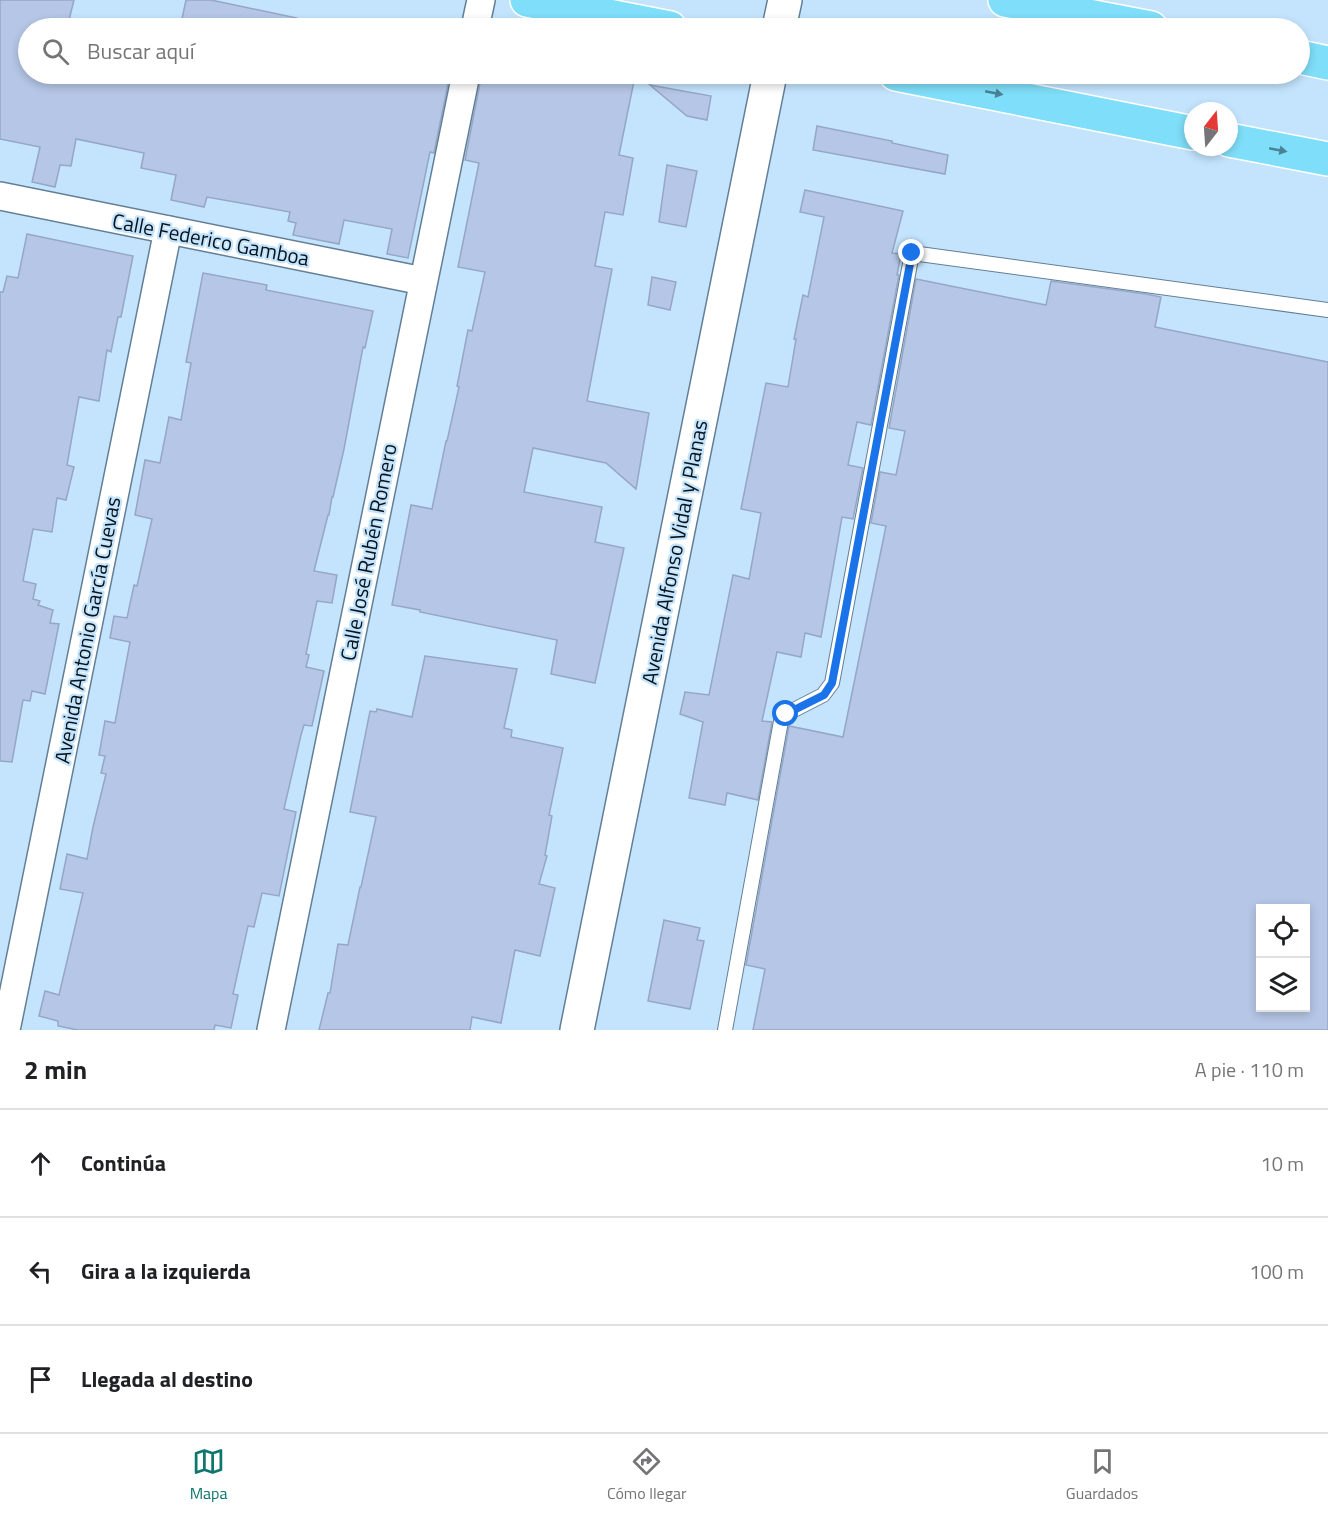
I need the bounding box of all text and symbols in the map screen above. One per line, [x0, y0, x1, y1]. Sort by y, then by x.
search box [18, 18, 1310, 84]
text: Buscar aquí [87, 34, 195, 68]
icon: search [39, 35, 72, 68]
one-way arrow [985, 89, 1004, 98]
north arrow [1184, 102, 1238, 156]
one-way arrow [1269, 146, 1288, 155]
street label: Calle Federico Gamboa [110, 204, 313, 274]
route end [898, 239, 924, 265]
street label: Avenida Alfonso Vidal y Planas [633, 417, 715, 687]
street label: Calle José Rubén Romero [331, 441, 405, 663]
street label: Avenida Antonio García Cuevas [45, 494, 129, 766]
route start [772, 700, 798, 726]
map controls [1256, 904, 1310, 1012]
button: locate [1256, 904, 1310, 958]
button: layers [1256, 958, 1310, 1012]
text: 2 min [24, 1050, 87, 1089]
text: A pie · 110 m [1195, 1054, 1304, 1085]
text: Continúa [81, 1146, 166, 1180]
icon: ahead [24, 1147, 57, 1180]
text: 10 m [1260, 1148, 1304, 1179]
text: Gira a la izquierda [81, 1254, 251, 1288]
icon: left [24, 1255, 57, 1288]
text: 100 m [1249, 1256, 1304, 1287]
text: Llegada al destino [81, 1362, 253, 1396]
icon: arrive [24, 1363, 57, 1396]
tab: Mapa [190, 1445, 228, 1505]
tab: Cómo llegar [607, 1445, 686, 1505]
tab: Guardados [1066, 1445, 1138, 1505]

